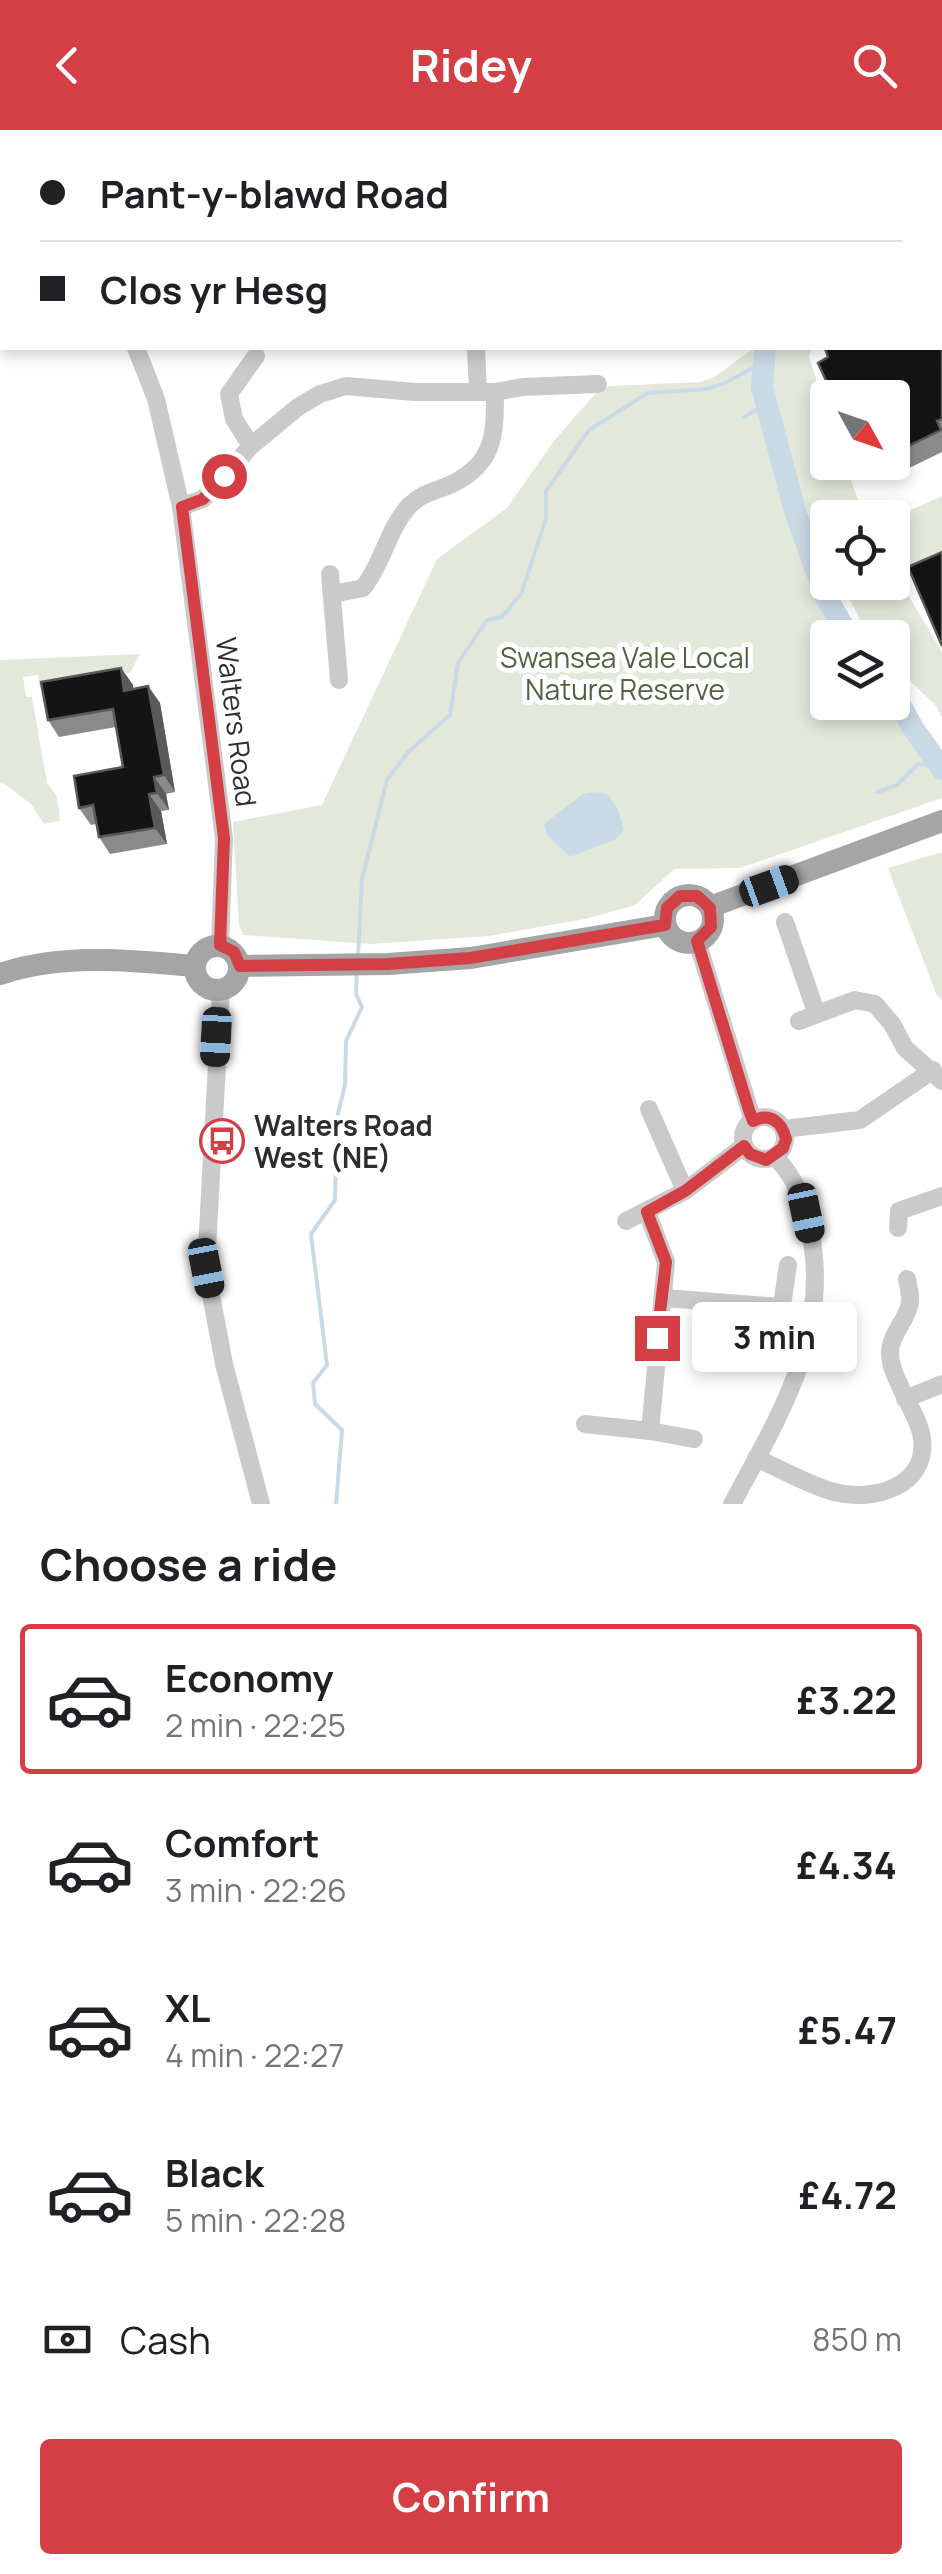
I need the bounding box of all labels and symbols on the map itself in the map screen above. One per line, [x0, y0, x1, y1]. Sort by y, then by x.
north arrow [810, 380, 910, 480]
route start [202, 454, 247, 499]
street label: Walters Road [208, 635, 266, 809]
park label: Swansea Vale Local Nature Reserve [500, 638, 750, 708]
car [736, 862, 802, 910]
car [199, 1006, 233, 1068]
place label: Walters Road West (NE) [254, 1106, 433, 1176]
bus stop icon: Walters Road West (NE) [199, 1118, 245, 1164]
car [785, 1181, 827, 1245]
car [186, 1236, 226, 1300]
callout: 3 min [692, 1303, 857, 1373]
route end [635, 1316, 680, 1361]

